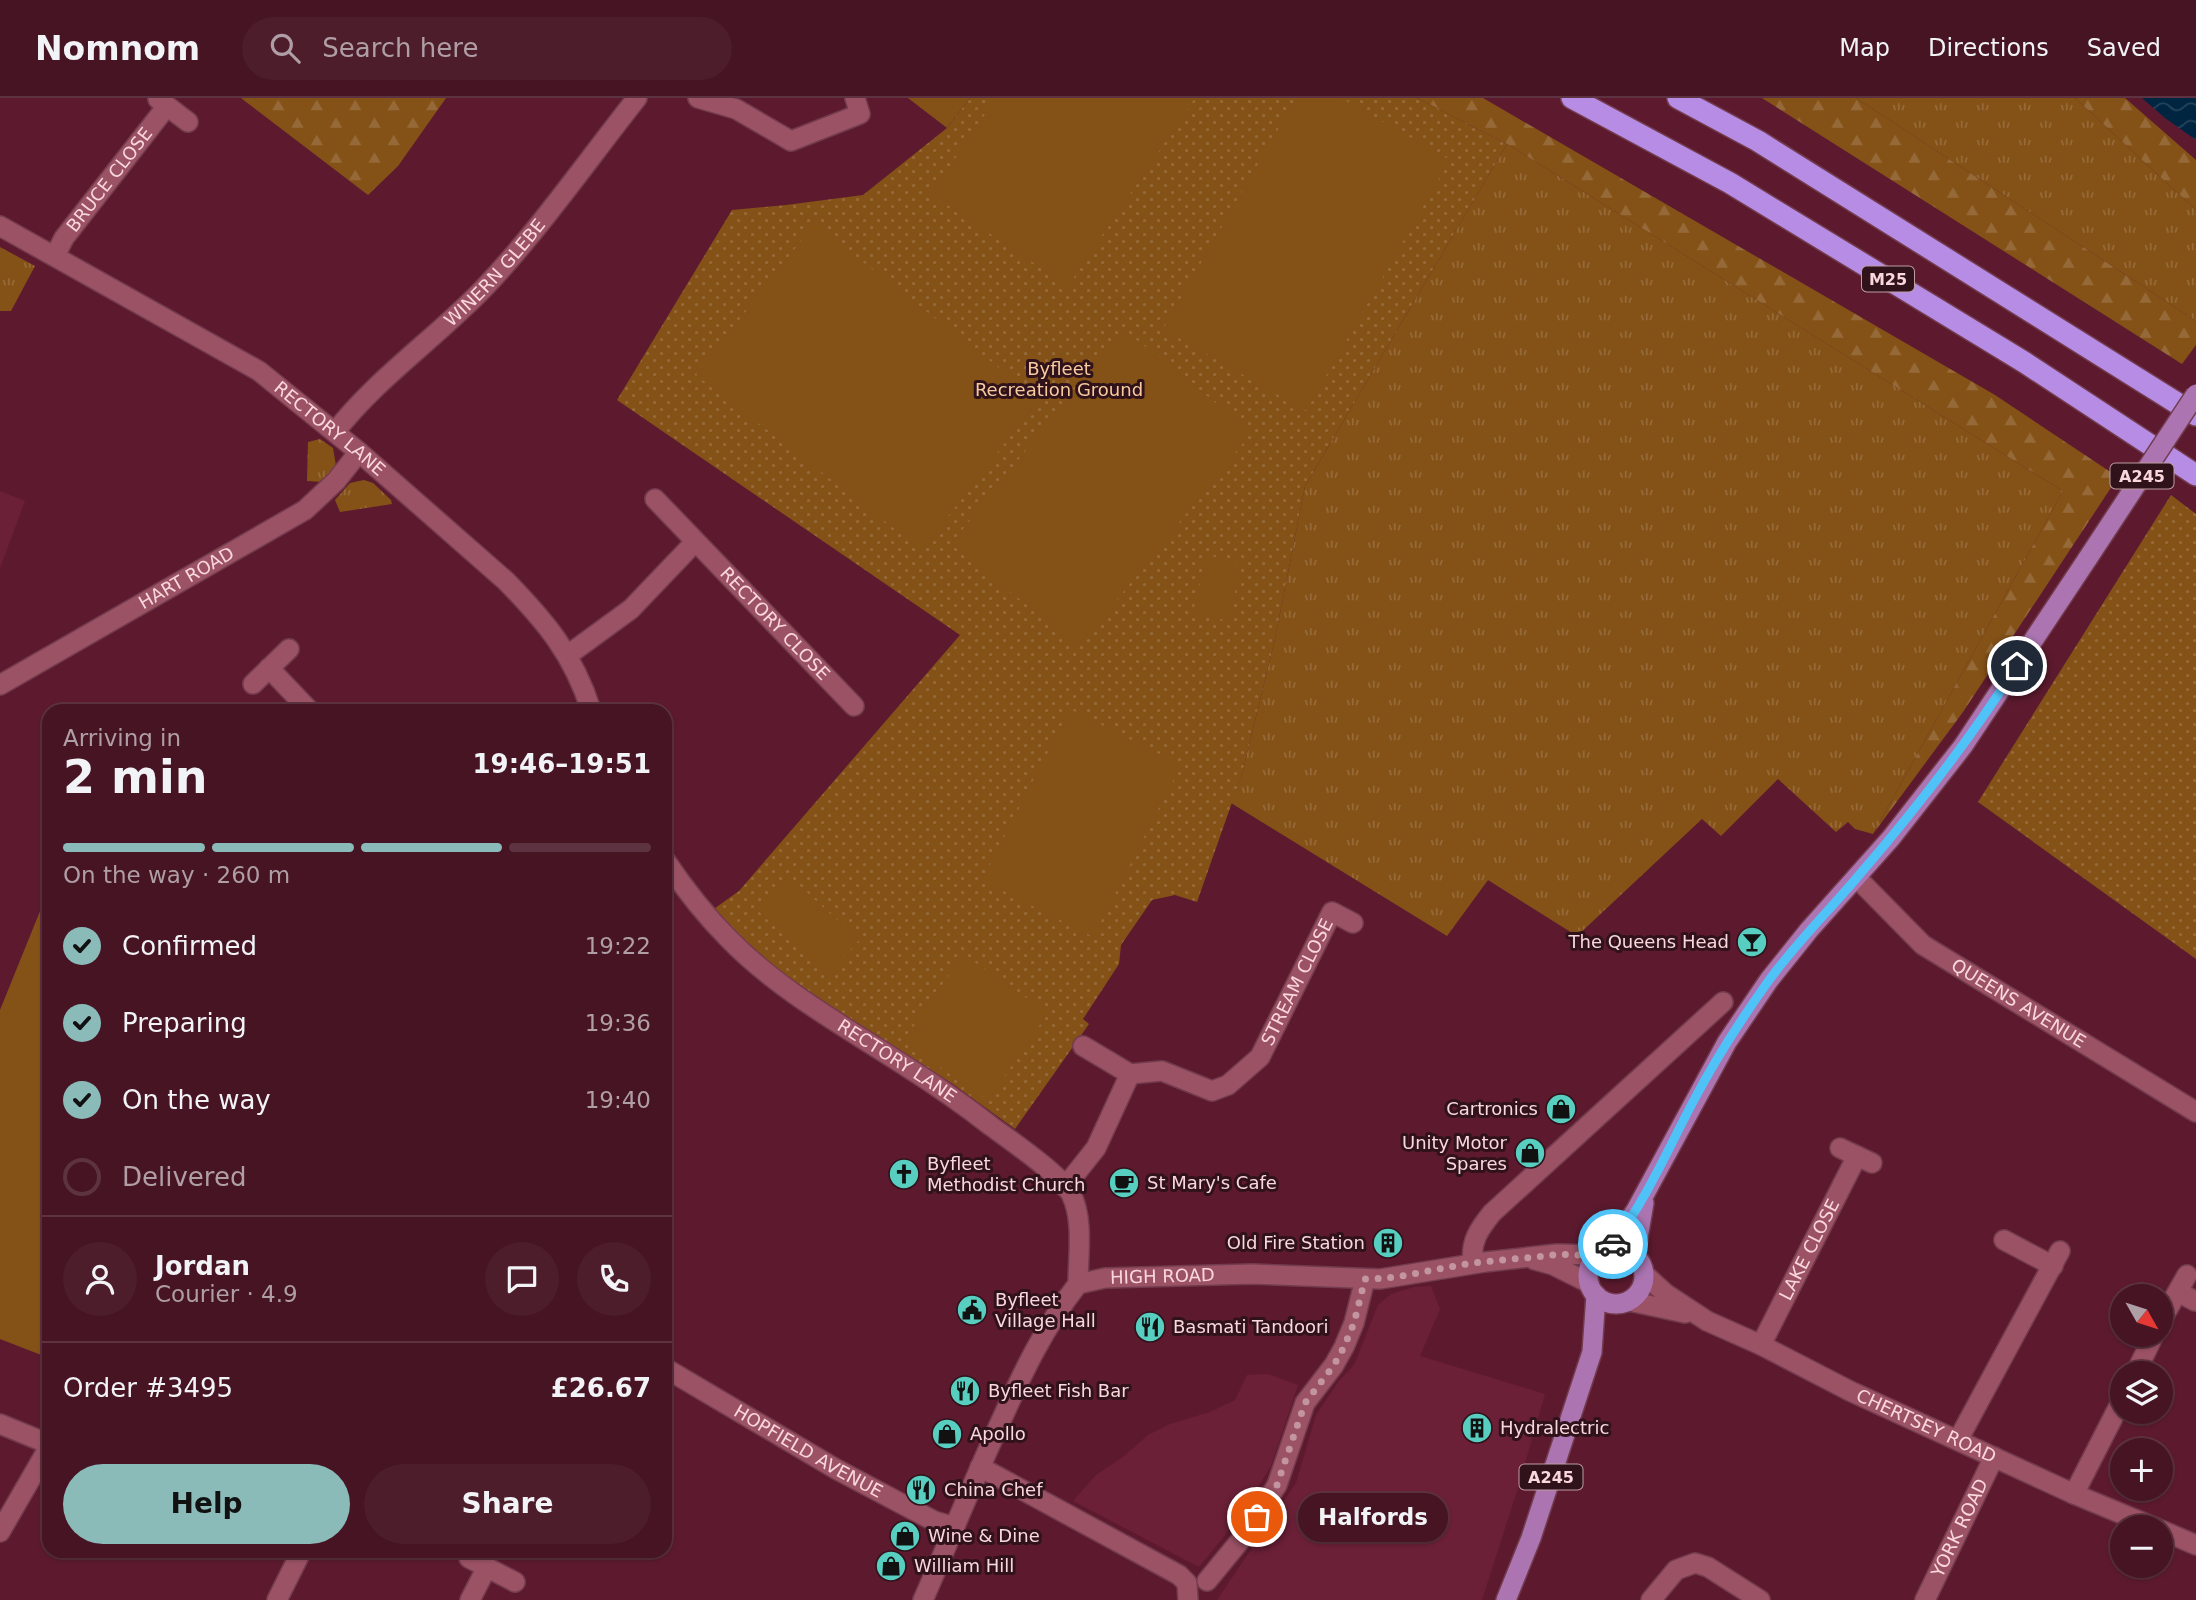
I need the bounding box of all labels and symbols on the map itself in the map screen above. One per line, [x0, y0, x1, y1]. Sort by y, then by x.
street label: BRUCE CLOSE [62, 123, 156, 236]
street label: WINERN GLEBE [440, 215, 549, 331]
road number: M25 [1862, 266, 1914, 292]
park label: Byfleet Recreation Ground [975, 358, 1143, 400]
street label: RECTORY LANE [270, 377, 390, 480]
road number: A245 [2110, 464, 2174, 488]
street label: HART ROAD [135, 542, 238, 613]
street label: RECTORY CLOSE [716, 562, 834, 684]
pin [1987, 636, 2047, 696]
street label: STREAM CLOSE [1256, 915, 1337, 1049]
bar icon: The Queens Head [1735, 925, 1769, 959]
place label: The Queens Head [1568, 931, 1729, 952]
street label: QUEENS AVENUE [1948, 954, 2090, 1052]
street label: RECTORY LANE [834, 1015, 961, 1107]
shop icon: Cartronics [1544, 1092, 1578, 1126]
place label: Cartronics [1446, 1098, 1538, 1119]
place label: Unity Motor Spares [1402, 1132, 1508, 1174]
shop icon: Unity Motor Spares [1513, 1136, 1547, 1170]
place label: Byfleet Methodist Church [927, 1153, 1085, 1195]
church icon: Byfleet Methodist Church [887, 1157, 921, 1191]
cafe icon: St Mary's Cafe [1107, 1166, 1141, 1200]
place label: St Mary's Cafe [1147, 1172, 1277, 1193]
street label: LAKE CLOSE [1775, 1195, 1843, 1303]
courier [1578, 1209, 1648, 1279]
building icon: Old Fire Station [1371, 1226, 1405, 1260]
place label: Old Fire Station [1227, 1232, 1365, 1253]
street label: HIGH ROAD [1110, 1264, 1215, 1288]
north arrow [2110, 1284, 2174, 1348]
place label: Byfleet Village Hall [995, 1289, 1096, 1331]
public building icon: Byfleet Village Hall [955, 1293, 989, 1327]
restaurant icon: Basmati Tandoori [1133, 1310, 1167, 1344]
place label: Basmati Tandoori [1173, 1316, 1328, 1337]
restaurant icon: Byfleet Fish Bar [948, 1374, 982, 1408]
place label: Byfleet Fish Bar [988, 1380, 1129, 1401]
street label: CHERTSEY ROAD [1853, 1384, 2000, 1467]
street label: HOPFIELD AVENUE [730, 1400, 887, 1502]
building icon: Hydralectric [1460, 1411, 1494, 1445]
shop icon: Apollo [930, 1417, 964, 1451]
place label: Hydralectric [1500, 1417, 1609, 1438]
place label: Apollo [970, 1423, 1026, 1444]
road number: A245 [1520, 1464, 1582, 1490]
restaurant icon: China Chef [904, 1473, 938, 1507]
street label: YORK ROAD [1926, 1475, 1992, 1581]
place label: China Chef [944, 1479, 1043, 1500]
pin [1227, 1487, 1287, 1547]
callout: Halfords [1299, 1492, 1450, 1542]
shop icon: Wine & Dine [888, 1519, 922, 1553]
place label: Wine & Dine [928, 1525, 1040, 1546]
shop icon: William Hill [874, 1549, 908, 1583]
place label: William Hill [914, 1555, 1014, 1576]

